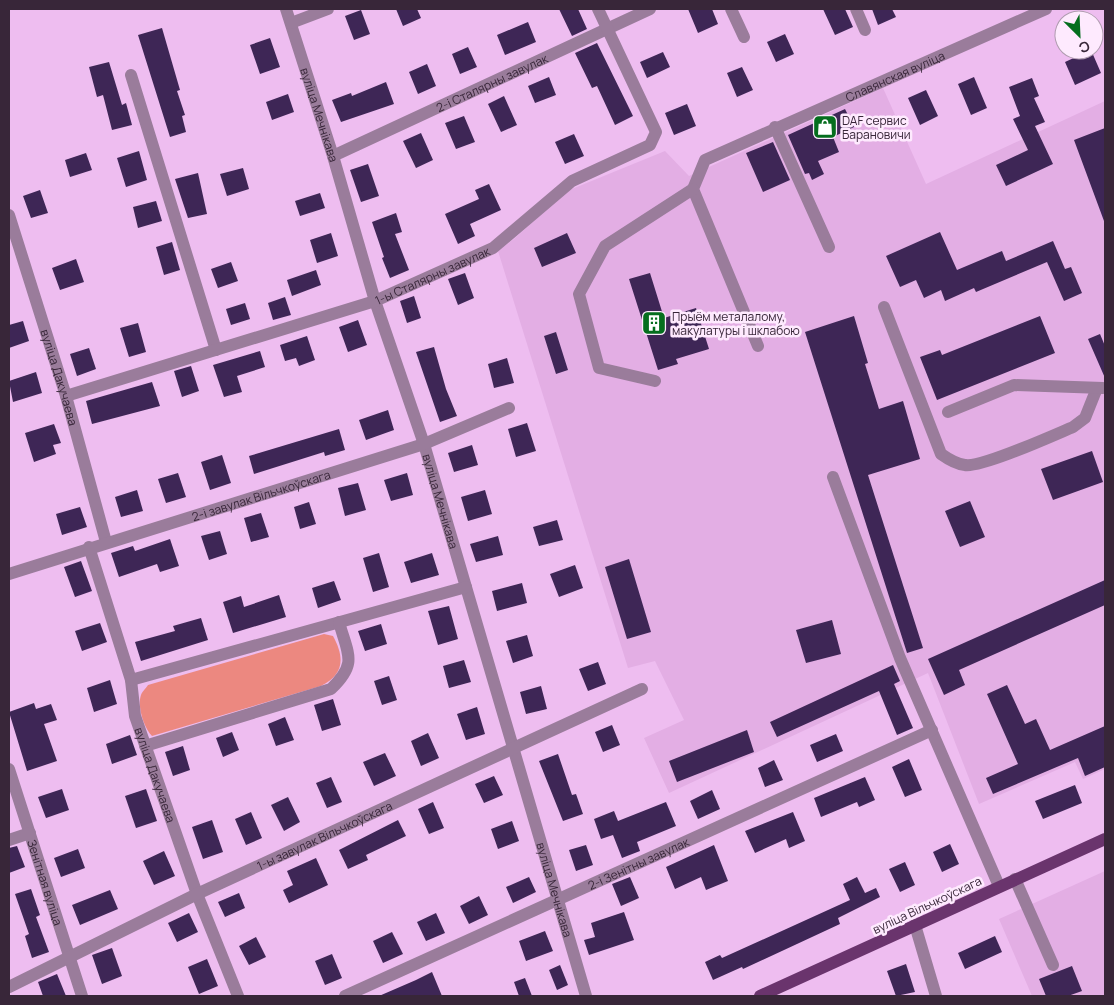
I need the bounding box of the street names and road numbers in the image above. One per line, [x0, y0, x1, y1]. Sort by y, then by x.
street label: Славянская вуліца [843, 46, 947, 105]
street label: 2-і Сталярны завулак [433, 49, 551, 116]
street label: вуліца Мечнікава [297, 65, 343, 164]
street label: 1-ы Сталярны завулак [372, 242, 493, 309]
street label: вуліца Дакучаева [37, 327, 82, 427]
street label: вуліца Мечнікава [419, 452, 463, 551]
street label: 2-і завулак Вільчкоўскага [190, 465, 332, 525]
street label: вуліца Дакучаева [131, 725, 180, 825]
street label: 1-ы завулак Вільчкоўскага [254, 797, 395, 874]
street label: 2-і Зенітны завулак [585, 832, 693, 893]
street label: Зенітная вуліца [24, 837, 67, 927]
street label: вуліца Мечнікава [533, 840, 577, 939]
street label: вуліца Вільчкоўскага [870, 872, 984, 938]

